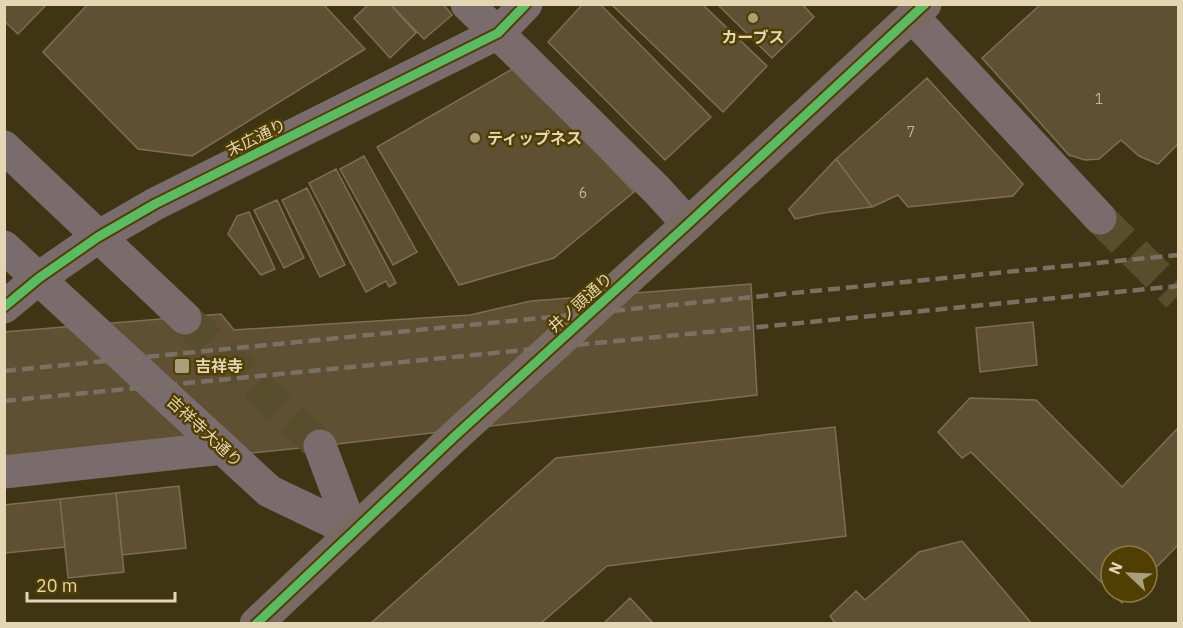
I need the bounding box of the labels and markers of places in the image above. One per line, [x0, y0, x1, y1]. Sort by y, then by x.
marker: カーブス [746, 11, 760, 25]
place label: カーブス [721, 27, 785, 47]
place label: ティップネス [487, 128, 582, 148]
marker: ティップネス [468, 131, 482, 145]
place label: 吉祥寺 [195, 356, 243, 376]
marker: 吉祥寺 [173, 357, 191, 375]

